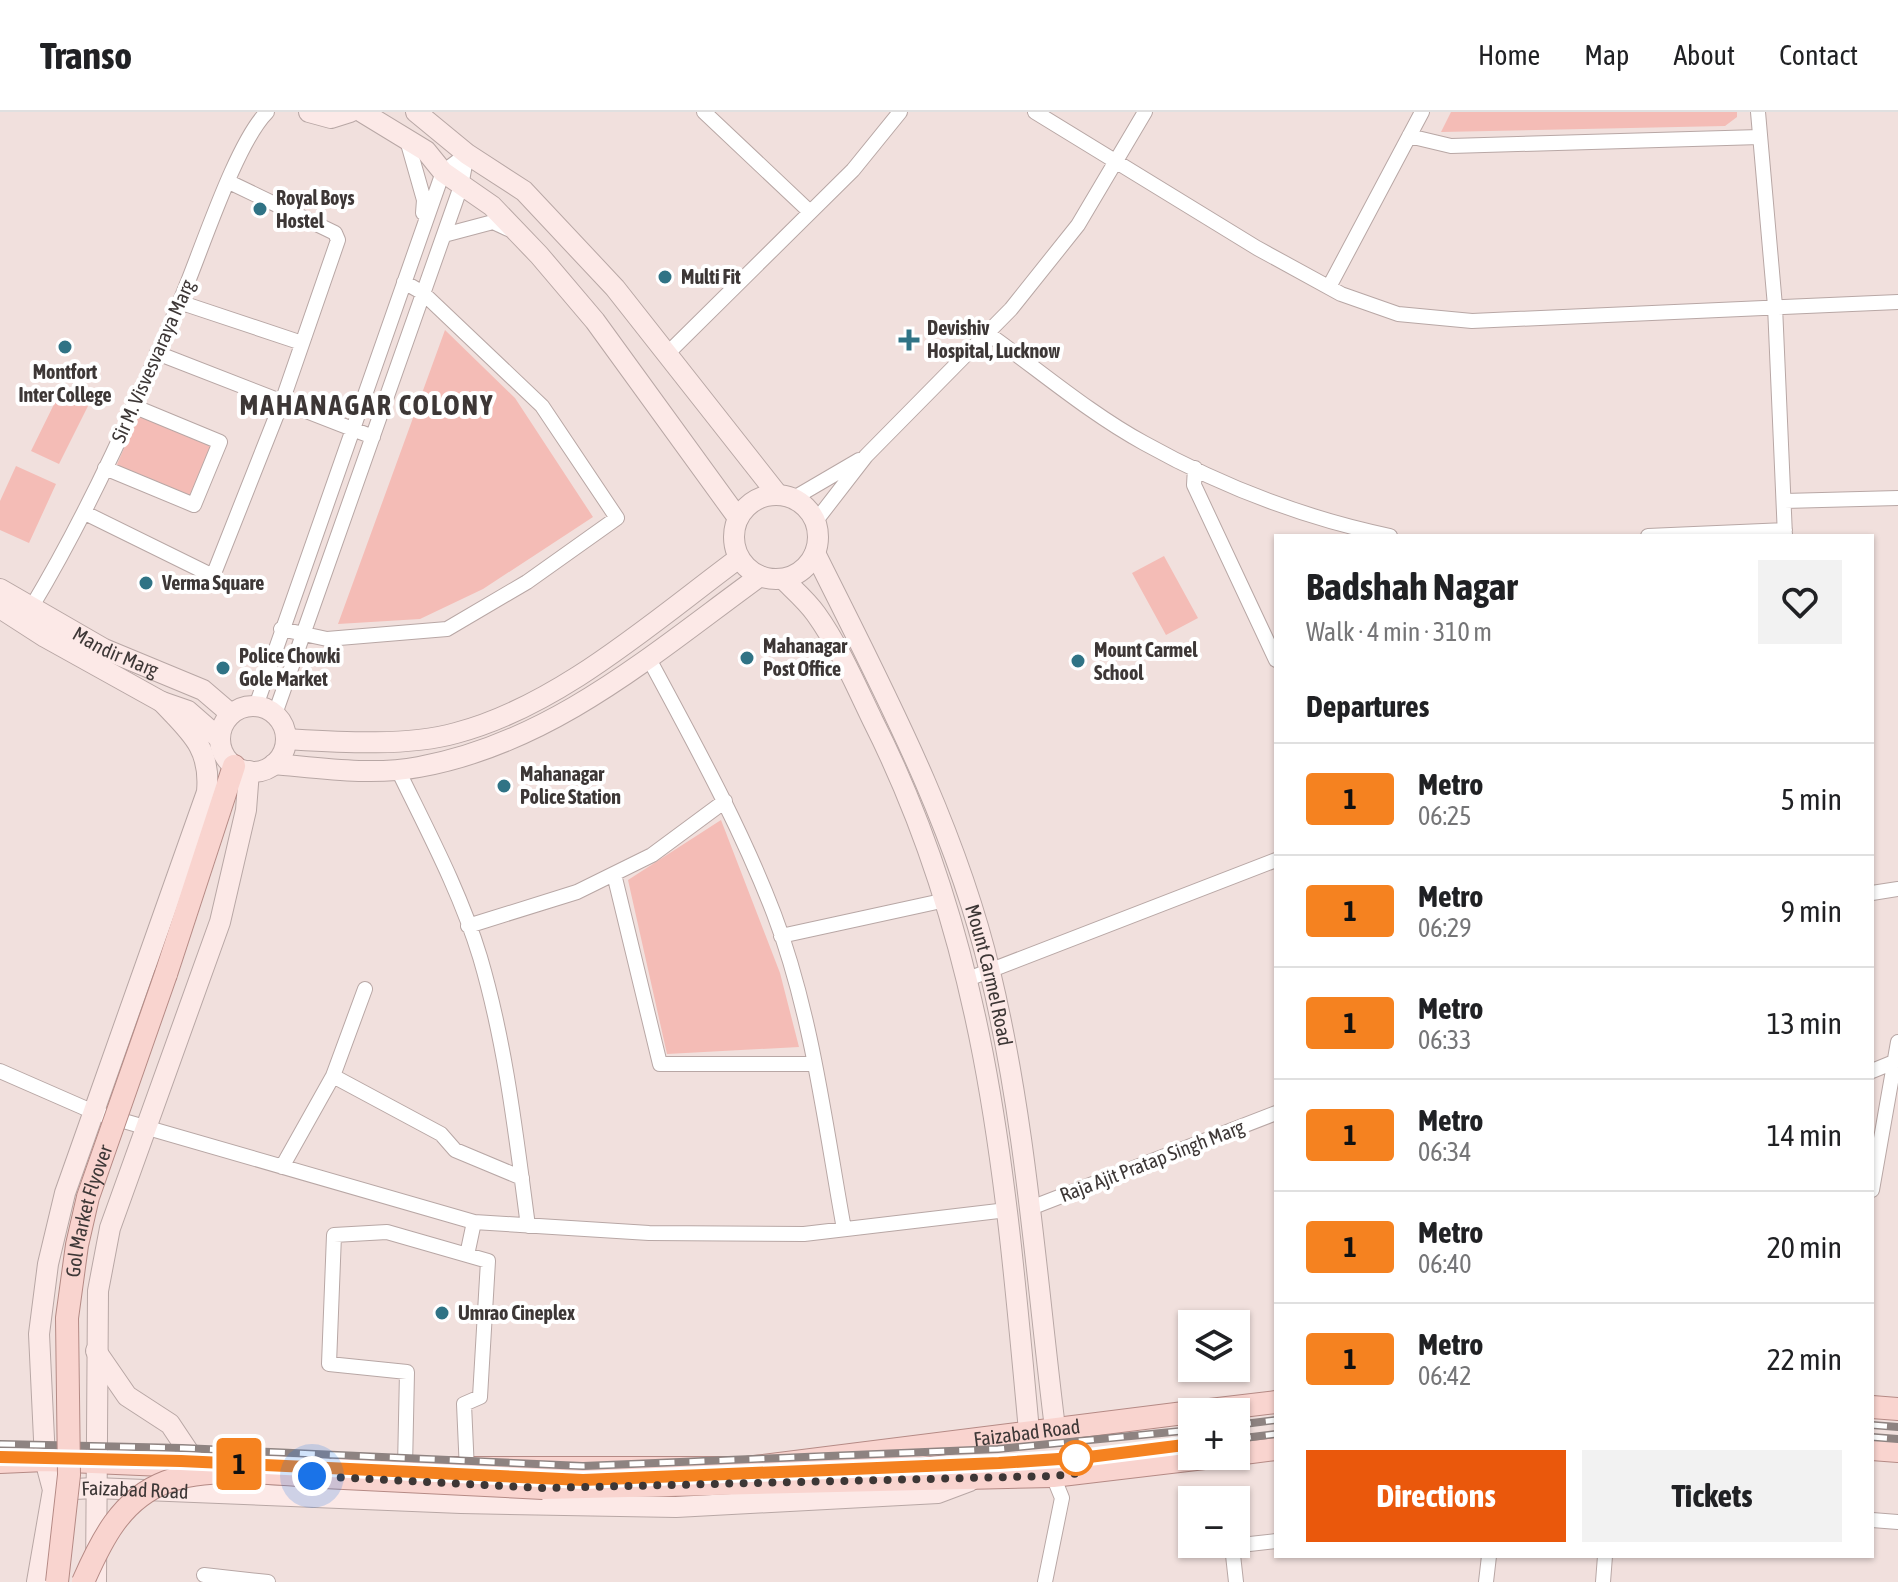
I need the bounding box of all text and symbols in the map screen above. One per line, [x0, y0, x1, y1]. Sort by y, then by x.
text: Transo [40, 34, 132, 77]
text: Home [1478, 39, 1540, 71]
text: Map [1584, 39, 1629, 71]
text: About [1673, 39, 1735, 71]
text: Contact [1779, 39, 1858, 71]
place label: Royal Boys Hostel [276, 186, 355, 232]
marker: Royal Boys Hostel [251, 200, 269, 218]
place label: Multi Fit [681, 265, 741, 288]
marker: Multi Fit [656, 268, 674, 286]
street label: Sir M. Visvesvaraya Marg [106, 275, 199, 446]
place label: Devishiv Hospital, Lucknow [927, 316, 1060, 362]
marker: Devishiv Hospital, Lucknow [898, 329, 920, 351]
marker: Montfort Inter College [56, 338, 74, 356]
place label: Montfort Inter College [18, 360, 112, 406]
district label: MAHANAGAR COLONY [239, 389, 495, 421]
button: heart [1758, 560, 1842, 644]
text: Badshah Nagar [1306, 565, 1517, 608]
place label: Verma Square [161, 571, 264, 594]
marker: Verma Square [137, 574, 155, 592]
text: Walk · 4 min · 310 m [1306, 617, 1492, 647]
street label: Mandir Marg [69, 622, 162, 681]
place label: Mahanagar Post Office [763, 634, 848, 680]
place label: Mount Carmel School [1094, 638, 1198, 684]
place label: Police Chowki Gole Market [239, 644, 340, 690]
marker: Mahanagar Post Office [738, 649, 756, 667]
marker: Mount Carmel School [1069, 652, 1087, 670]
marker: Police Chowki Gole Market [214, 659, 232, 677]
text: Departures [1306, 689, 1429, 723]
place label: Mahanagar Police Station [520, 762, 621, 808]
text: Metro [1418, 767, 1483, 801]
marker: Mahanagar Police Station [495, 777, 513, 795]
text: 5 min [1781, 782, 1842, 816]
text: 1 [1343, 783, 1357, 815]
text: 06:25 [1418, 801, 1472, 831]
text: Metro [1418, 879, 1483, 913]
text: 9 min [1781, 894, 1842, 928]
text: 1 [1343, 895, 1357, 927]
street label: Mount Carmel Road [961, 901, 1018, 1048]
text: 06:29 [1418, 913, 1472, 943]
text: Metro [1418, 991, 1483, 1025]
text: 13 min [1767, 1006, 1842, 1040]
text: 1 [1343, 1007, 1357, 1039]
text: 06:33 [1418, 1025, 1472, 1055]
text: Metro [1418, 1103, 1483, 1137]
street label: Raja Ajit Pratap Singh Marg [1056, 1115, 1248, 1206]
text: 14 min [1767, 1118, 1842, 1152]
text: 1 [1343, 1119, 1357, 1151]
text: 06:34 [1418, 1137, 1472, 1167]
street label: Gol Market Flyover [61, 1141, 117, 1279]
text: Metro [1418, 1215, 1483, 1249]
text: 20 min [1767, 1230, 1842, 1264]
text: 1 [1343, 1231, 1357, 1263]
text: 06:40 [1418, 1249, 1472, 1279]
place label: Umrao Cineplex [458, 1301, 575, 1324]
marker: Umrao Cineplex [433, 1304, 451, 1322]
map controls [1178, 1310, 1250, 1558]
button: layers [1178, 1310, 1250, 1382]
text: Metro [1418, 1327, 1483, 1361]
text: 22 min [1767, 1342, 1842, 1376]
text: 1 [1343, 1343, 1357, 1375]
text: 06:42 [1418, 1361, 1472, 1391]
button: + [1178, 1398, 1250, 1470]
street label: Faizabad Road [972, 1414, 1081, 1450]
line badge: 1 [213, 1438, 265, 1490]
unlabelled marker [1059, 1441, 1093, 1475]
text: 1 [232, 1448, 246, 1480]
button: Directions [1306, 1450, 1566, 1542]
button: Tickets [1582, 1450, 1842, 1542]
your location [292, 1456, 332, 1496]
street label: Faizabad Road [81, 1476, 189, 1503]
button: − [1178, 1486, 1250, 1558]

